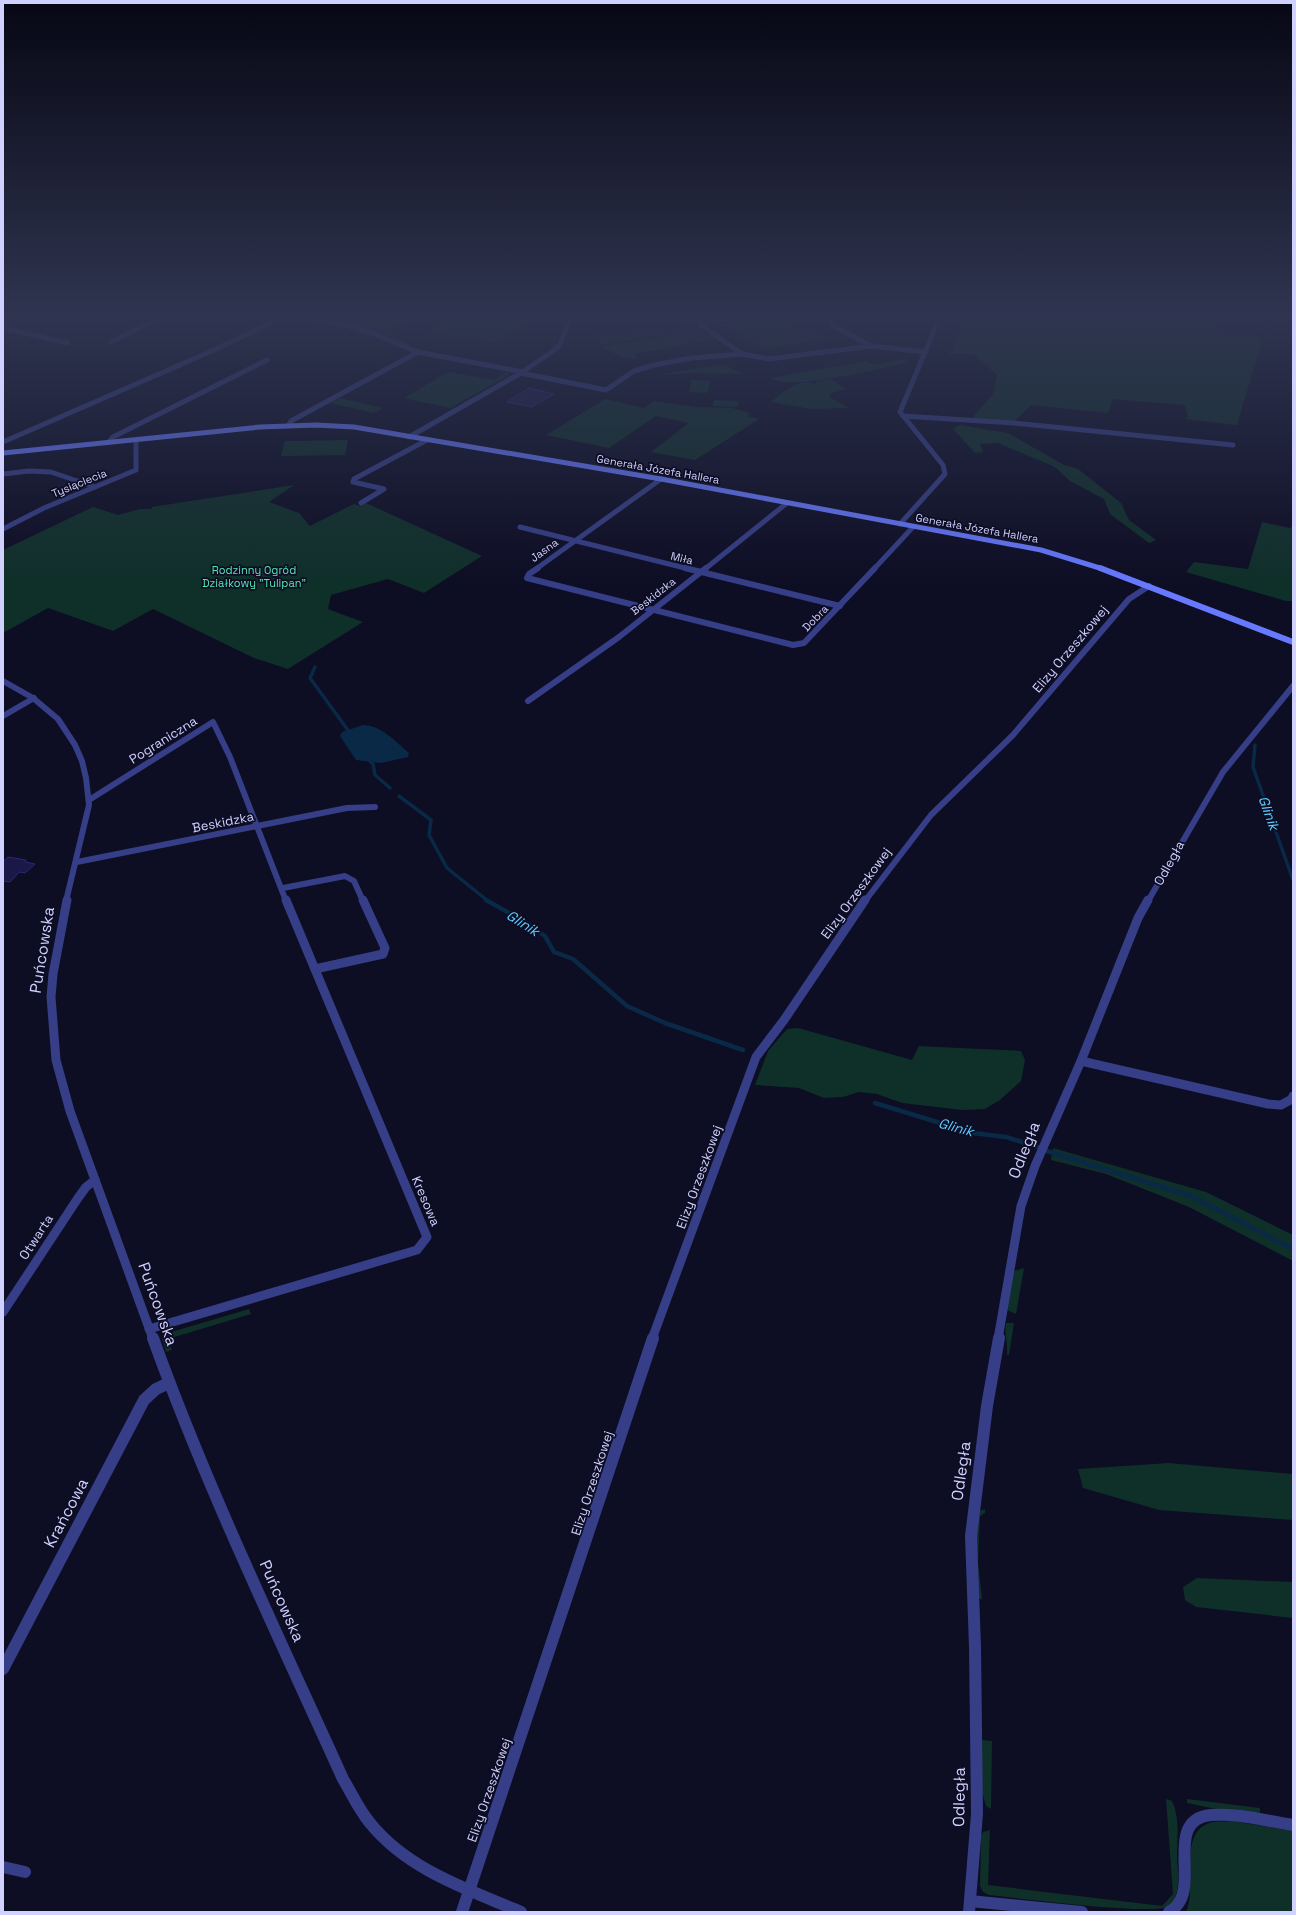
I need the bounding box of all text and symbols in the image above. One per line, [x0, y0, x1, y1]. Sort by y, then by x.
street label: Generała Józefa Hallera [595, 451, 721, 487]
street label: Tysiąclecia [49, 465, 109, 500]
street label: Generała Józefa Hallera [914, 510, 1040, 546]
street label: Jasna [527, 535, 561, 565]
street label: Miła [669, 548, 695, 568]
park label: Rodzinny Ogród Działkowy "Tulipan" [202, 563, 306, 590]
street label: Beskidzka [628, 574, 679, 618]
street label: Dobra [799, 601, 831, 634]
street label: Elizy Orzeszkowej [1028, 602, 1112, 696]
street label: Pograniczna [126, 712, 201, 768]
water label: Glinik [1254, 793, 1284, 834]
street label: Beskidzka [191, 808, 256, 836]
street label: Odległa [1150, 837, 1188, 888]
street label: Elizy Orzeszkowej [817, 844, 895, 942]
street label: Puńcowska [25, 905, 59, 995]
water label: Glinik [503, 906, 544, 941]
water label: Glinik [936, 1114, 977, 1141]
street label: Odległa [1003, 1118, 1045, 1182]
street label: Elizy Orzeszkowej [672, 1123, 726, 1231]
street label: Kresowa [408, 1173, 444, 1229]
street label: Otwarta [15, 1211, 57, 1263]
street label: Puńcowska [133, 1259, 183, 1349]
street label: Elizy Orzeszkowej [567, 1429, 617, 1537]
street label: Odległa [946, 1440, 976, 1502]
street label: Krańcowa [39, 1475, 93, 1551]
street label: Puńcowska [255, 1557, 309, 1645]
street label: Elizy Orzeszkowej [463, 1736, 515, 1844]
street label: Odległa [948, 1767, 970, 1827]

